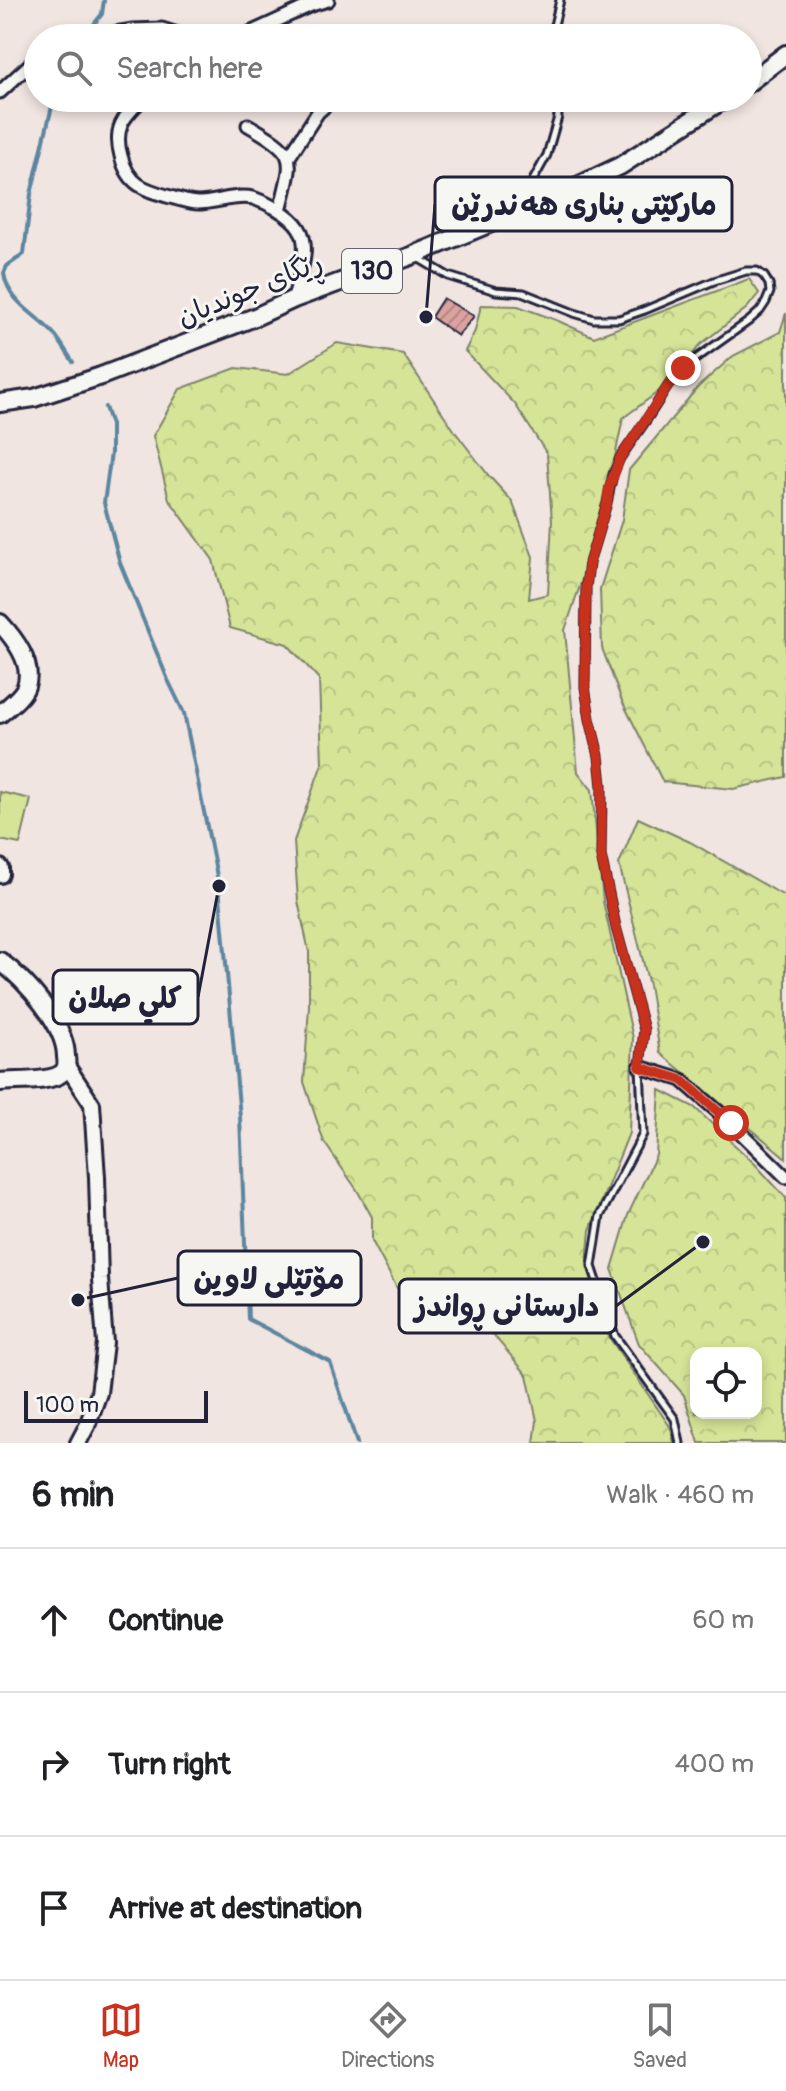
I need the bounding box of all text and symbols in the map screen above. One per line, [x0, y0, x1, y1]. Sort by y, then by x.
search box [24, 24, 762, 112]
icon: search [52, 46, 96, 90]
text: Search here [116, 50, 263, 87]
callout: مارکێتی بناری هەندرێن [435, 177, 732, 231]
text: مارکێتی بناری هەندرێن [451, 187, 717, 224]
street label: ڕێگای جوندیان [172, 245, 330, 340]
road number: 130 [342, 249, 402, 293]
route end [665, 350, 701, 386]
callout: كلي صلان [53, 970, 198, 1024]
text: كلي صلان [68, 980, 182, 1024]
route start [713, 1105, 749, 1141]
callout: مۆتێلی لاوین [178, 1251, 361, 1305]
text: مۆتێلی لاوین [194, 1261, 344, 1298]
callout: دارستانی ڕواندز [399, 1279, 616, 1333]
text: دارستانی ڕواندز [412, 1288, 599, 1331]
map controls [690, 1347, 762, 1419]
button: locate [690, 1347, 762, 1419]
scale bar [24, 1387, 208, 1423]
text: 100 m [36, 1391, 99, 1419]
text: 6 min [32, 1474, 114, 1517]
text: Walk · 460 m [606, 1479, 754, 1511]
icon: ahead [32, 1598, 76, 1642]
text: Continue [108, 1602, 223, 1639]
text: 60 m [692, 1604, 754, 1636]
icon: right [32, 1742, 76, 1786]
text: Turn right [108, 1746, 231, 1783]
text: 400 m [675, 1748, 754, 1780]
icon: arrive [32, 1886, 76, 1930]
text: Arrive at destination [108, 1890, 362, 1927]
tab: Map [99, 1998, 143, 2074]
tab: Directions [341, 1998, 434, 2074]
tab: Saved [632, 1998, 687, 2074]

